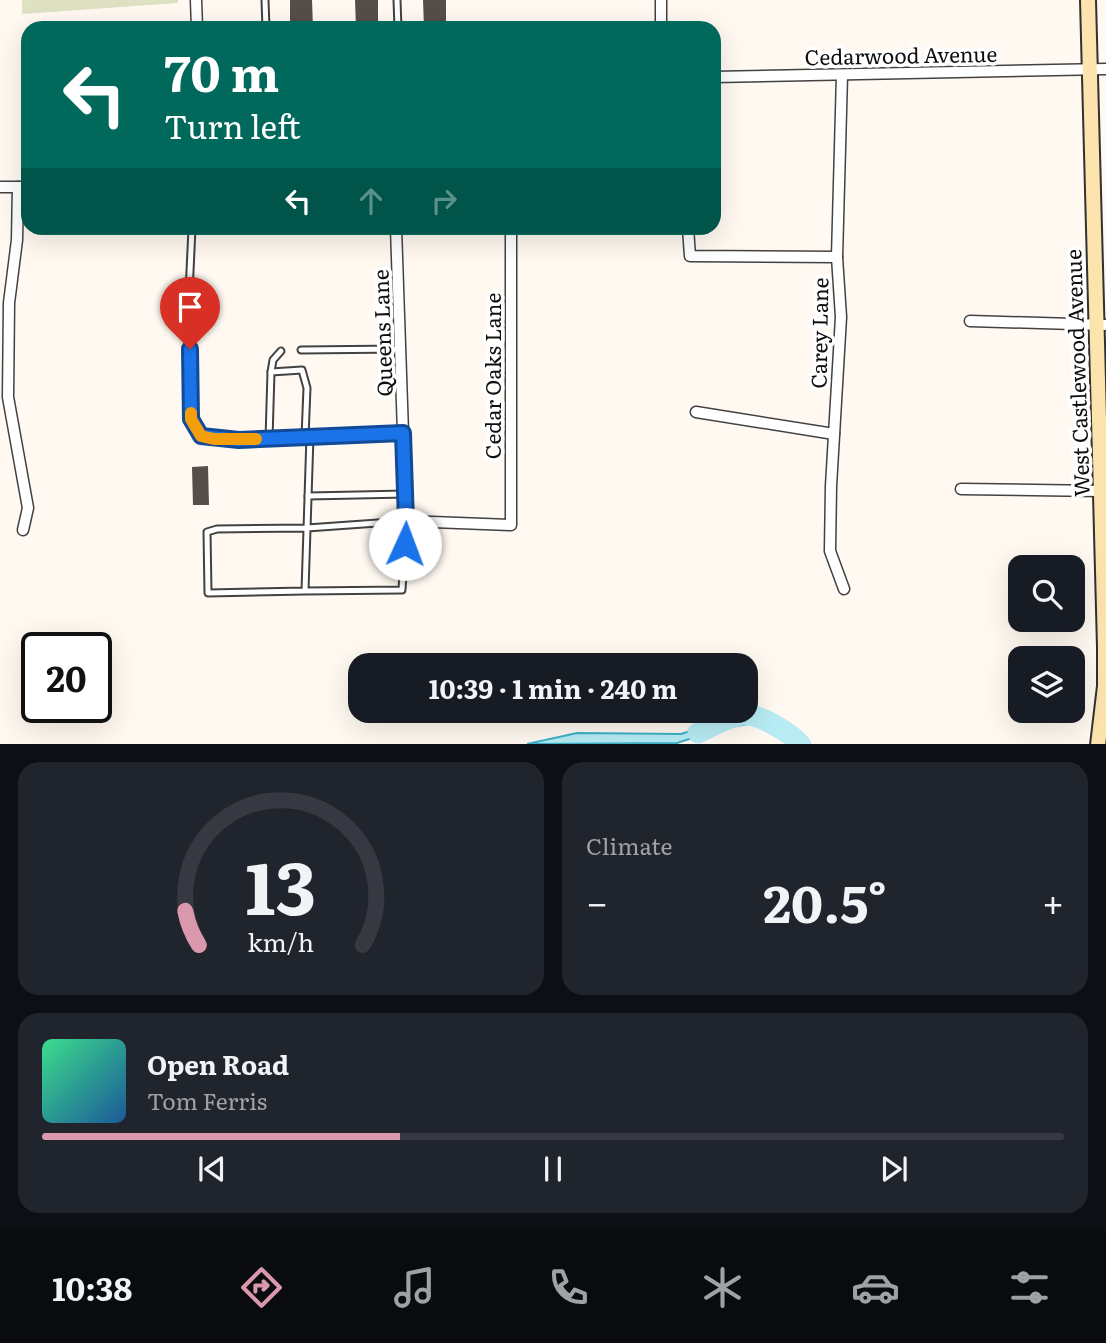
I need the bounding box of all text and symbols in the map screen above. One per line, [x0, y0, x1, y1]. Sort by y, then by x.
text: 70 m [164, 34, 279, 107]
street label: Cedarwood Avenue [804, 37, 998, 71]
icon: left [49, 49, 140, 140]
text: Turn left [164, 101, 301, 149]
icon: left [279, 182, 317, 220]
icon: ahead [352, 182, 390, 220]
icon: right [425, 182, 463, 220]
street label: West Castlewood Avenue [1056, 249, 1096, 497]
street label: Queens Lane [363, 269, 399, 397]
pin [160, 277, 220, 349]
street label: Carey Lane [802, 277, 834, 389]
icon: arrive [171, 288, 209, 326]
street label: Cedar Oaks Lane [476, 293, 507, 459]
position arrow [368, 507, 442, 581]
map controls [1008, 555, 1085, 723]
button: search [1008, 555, 1085, 632]
speed limit sign: 20 [21, 632, 112, 723]
button: layers [1008, 646, 1085, 723]
text: 10:39 · 1 min · 240 m [429, 668, 677, 707]
text: Climate [586, 828, 672, 862]
text: 13 [246, 829, 316, 937]
text: 20.5° [763, 862, 887, 939]
text: − [586, 872, 608, 929]
text: + [1042, 872, 1064, 929]
text: km/h [248, 922, 314, 959]
text: Open Road [147, 1044, 289, 1083]
text: Tom Ferris [147, 1083, 267, 1117]
icon: previous [193, 1150, 231, 1188]
icon: pause [534, 1150, 572, 1188]
icon: next [875, 1150, 913, 1188]
text: 10:38 [52, 1263, 132, 1311]
icon: directions [237, 1263, 286, 1312]
icon: music [390, 1263, 439, 1312]
icon: phone [544, 1263, 593, 1312]
icon: climate [698, 1263, 747, 1312]
icon: car [851, 1263, 900, 1312]
icon: filters [1005, 1263, 1054, 1312]

